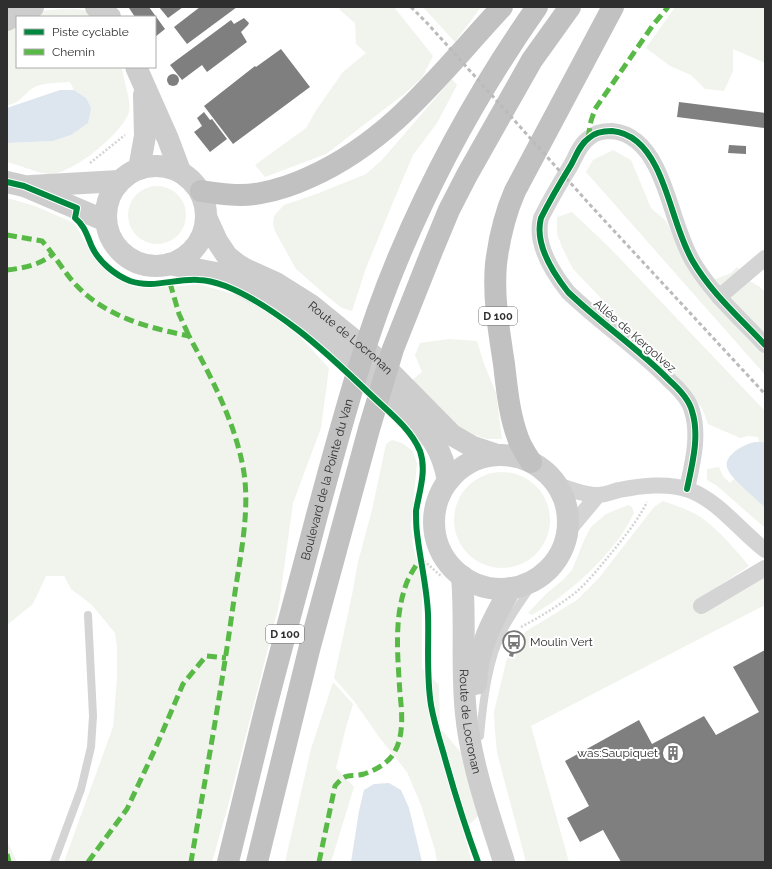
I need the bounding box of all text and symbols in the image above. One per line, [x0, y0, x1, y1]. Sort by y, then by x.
legend [16, 16, 156, 68]
text: Piste cyclable [52, 25, 129, 39]
text: Chemin [52, 45, 95, 59]
street label: Allée de Kergolvez [591, 296, 679, 376]
street label: Route de Locronan [305, 298, 395, 377]
road number: D 100 [479, 307, 517, 325]
street label: Boulevard de la Pointe du Van [298, 397, 356, 562]
road number: D 100 [266, 625, 304, 643]
bus stop icon: Moulin Vert [501, 629, 527, 655]
place label: Moulin Vert [530, 635, 593, 649]
street label: Route de Locronan [457, 669, 484, 775]
building icon: was:Saupiquet [660, 740, 686, 766]
place label: was:Saupiquet [577, 746, 658, 760]

